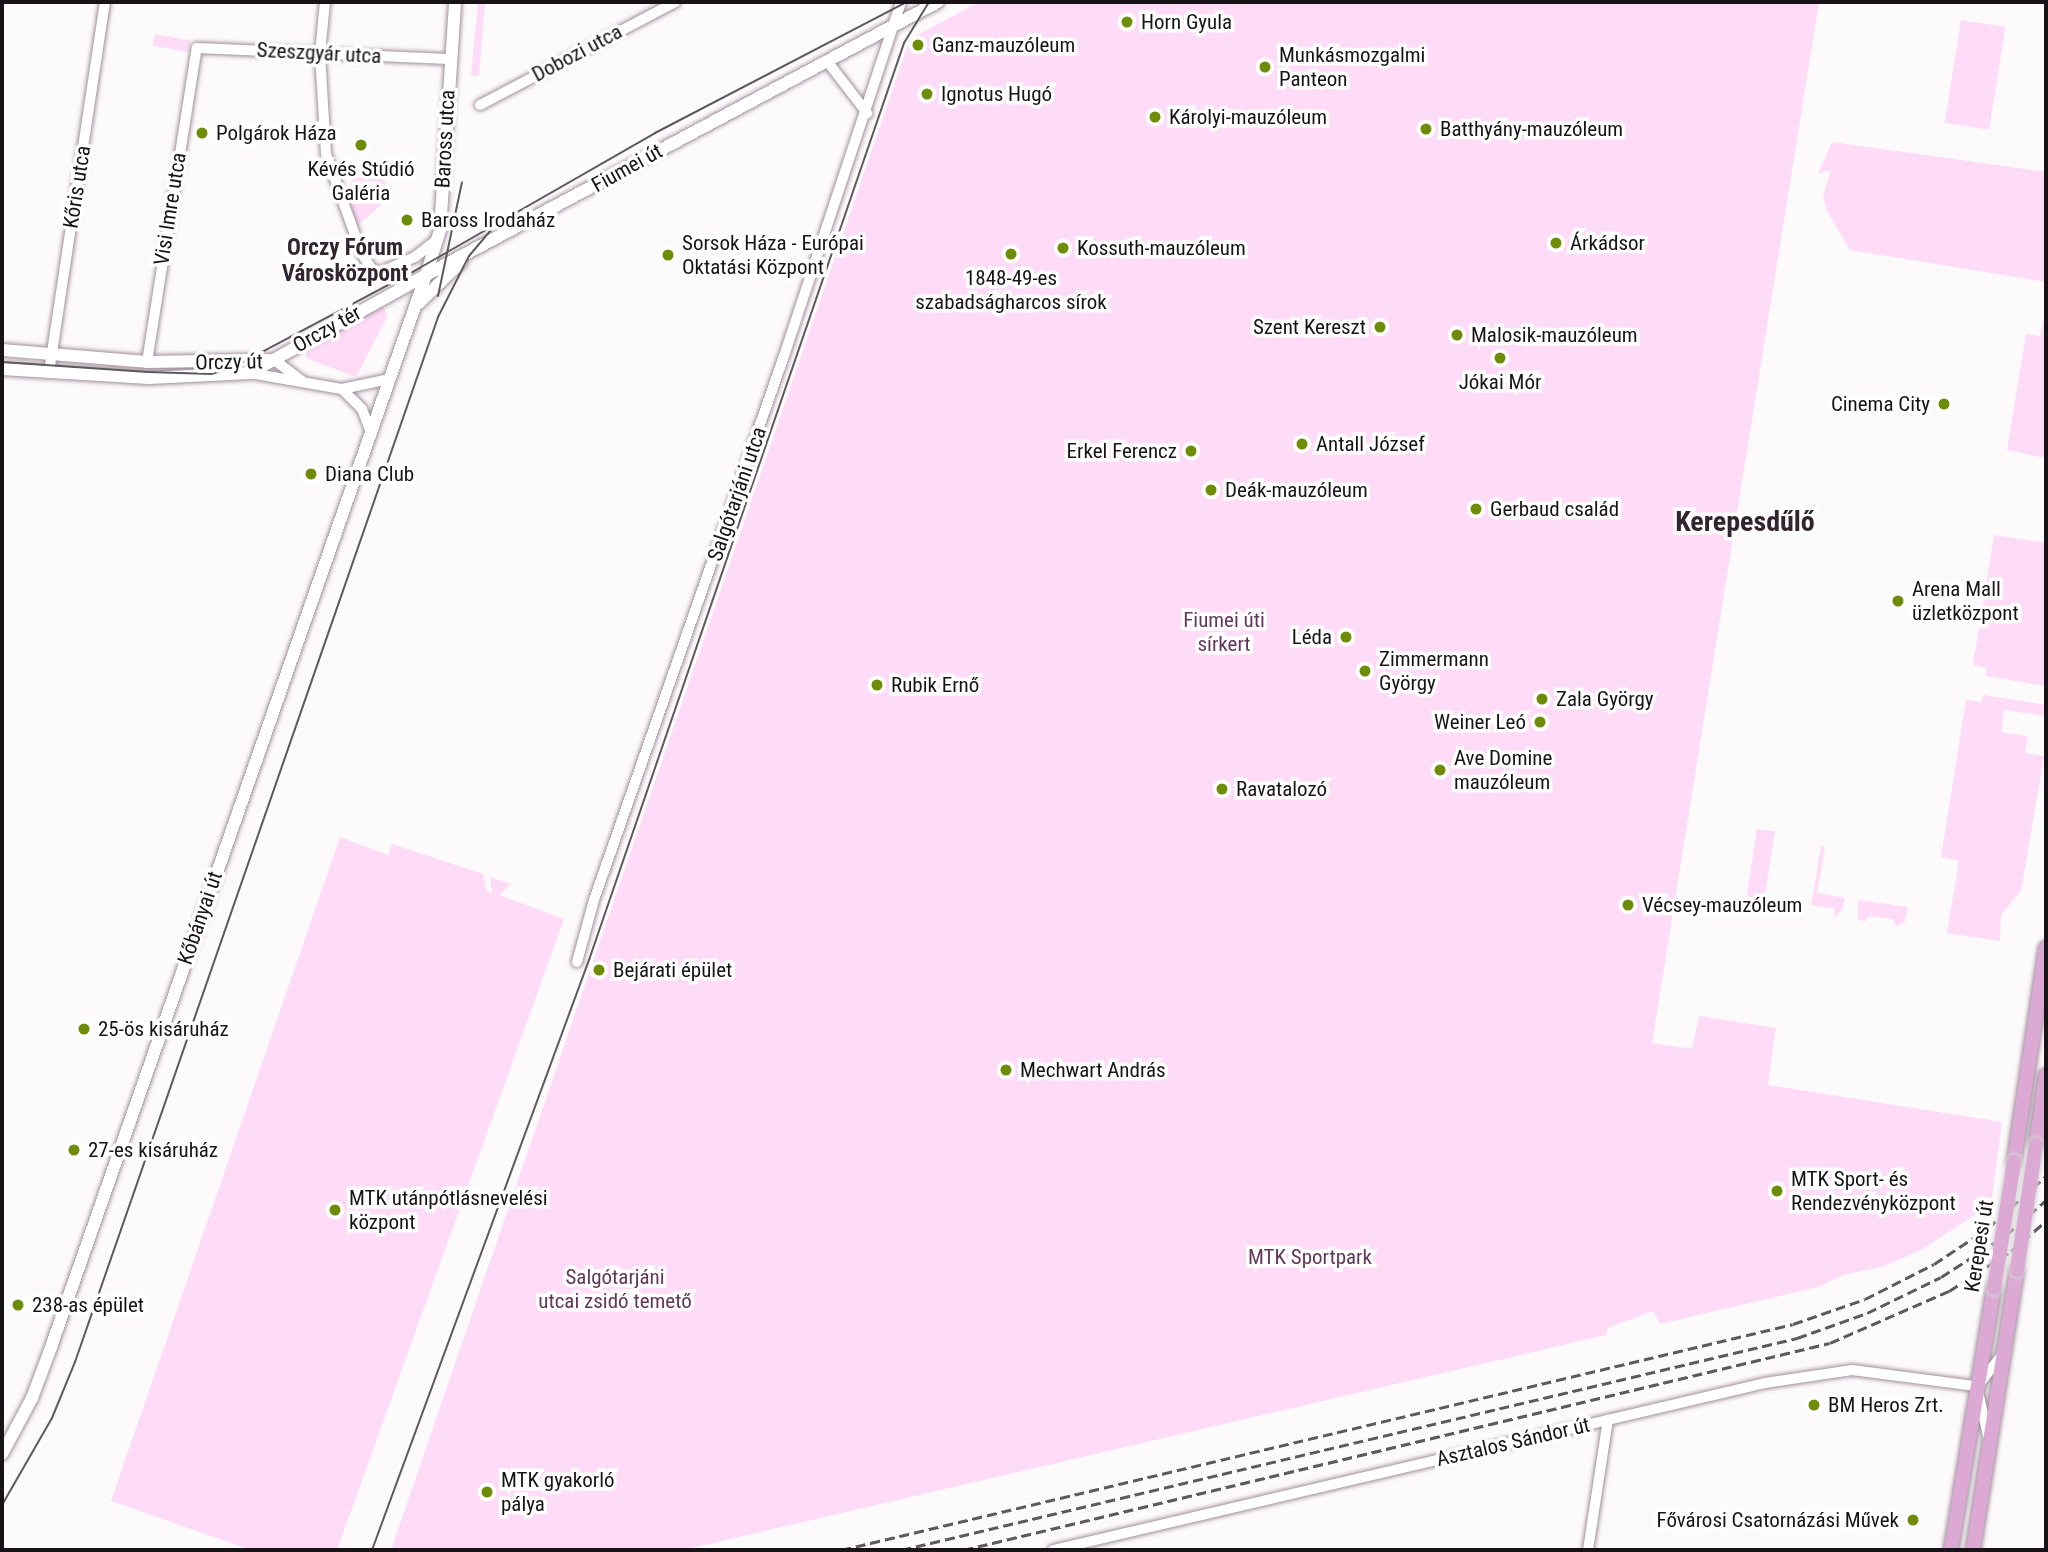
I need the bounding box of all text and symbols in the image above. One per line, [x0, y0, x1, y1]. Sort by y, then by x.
place label: Horn Gyula [1141, 9, 1232, 35]
marker: Horn Gyula [1119, 14, 1135, 30]
street label: Dobozi utca [528, 19, 626, 87]
place label: Ganz-mauzóleum [932, 32, 1075, 58]
street label: Szeszgyár utca [256, 37, 382, 69]
marker: Ganz-mauzóleum [910, 37, 926, 53]
place label: Munkásmozgalmi Panteon [1279, 42, 1425, 92]
marker: Munkásmozgalmi Panteon [1257, 59, 1273, 75]
place label: Ignotus Hugó [941, 81, 1052, 107]
marker: Ignotus Hugó [919, 86, 935, 102]
street label: Baross utca [430, 89, 460, 189]
place label: Károlyi-mauzóleum [1169, 104, 1327, 130]
marker: Károlyi-mauzóleum [1147, 109, 1163, 125]
place label: Batthyány-mauzóleum [1440, 116, 1623, 142]
place label: Polgárok Háza [216, 120, 337, 146]
marker: Batthyány-mauzóleum [1418, 121, 1434, 137]
marker: Polgárok Háza [194, 125, 210, 141]
marker: Kévés Stúdió Galéria [353, 137, 369, 153]
street label: Fiumei út [587, 138, 667, 198]
street label: Kőris utca [58, 144, 96, 230]
street label: Visi Imre utca [149, 151, 191, 267]
place label: Kévés Stúdió Galéria [307, 156, 415, 206]
place label: Baross Irodaház [421, 207, 555, 233]
marker: Baross Irodaház [399, 212, 415, 228]
place label: Sorsok Háza - Európai Oktatási Központ [682, 230, 864, 280]
place label: Árkádsor [1570, 230, 1645, 256]
district label: Orczy Fórum Városközpont [282, 234, 408, 288]
place label: Kossuth-mauzóleum [1077, 235, 1246, 261]
marker: Árkádsor [1548, 235, 1564, 251]
marker: Kossuth-mauzóleum [1055, 240, 1071, 256]
marker: 1848-49-es szabadságharcos sírok [1003, 246, 1019, 262]
marker: Sorsok Háza - Európai Oktatási Központ [660, 247, 676, 263]
place label: 1848-49-es szabadságharcos sírok [915, 265, 1107, 315]
street label: Orczy tér [289, 300, 365, 358]
place label: Szent Kereszt [1253, 314, 1366, 340]
marker: Szent Kereszt [1372, 319, 1388, 335]
place label: Malosik-mauzóleum [1471, 322, 1638, 348]
marker: Malosik-mauzóleum [1449, 327, 1465, 343]
street label: Orczy út [195, 349, 263, 375]
marker: Jókai Mór [1492, 350, 1508, 366]
place label: Jókai Mór [1459, 369, 1541, 395]
place label: Cinema City [1831, 391, 1930, 417]
marker: Cinema City [1936, 396, 1952, 412]
street label: Salgótarjáni utca [702, 424, 772, 564]
place label: Antall József [1316, 431, 1425, 457]
marker: Antall József [1294, 436, 1310, 452]
place label: Erkel Ferencz [1067, 438, 1177, 464]
marker: Erkel Ferencz [1183, 443, 1199, 459]
place label: Diana Club [325, 461, 414, 487]
marker: Diana Club [303, 466, 319, 482]
place label: Deák-mauzóleum [1225, 477, 1368, 503]
marker: Deák-mauzóleum [1203, 482, 1219, 498]
place label: Gerbaud család [1490, 496, 1619, 522]
marker: Gerbaud család [1468, 501, 1484, 517]
district label: Kerepesdűlő [1675, 505, 1815, 539]
place label: Arena Mall üzletközpont [1912, 576, 2019, 626]
marker: Arena Mall üzletközpont [1890, 593, 1906, 609]
park label: Fiumei úti sírkert [1183, 607, 1265, 657]
place label: Léda [1292, 624, 1332, 650]
marker: Léda [1338, 629, 1354, 645]
place label: Zimmermann György [1379, 646, 1489, 696]
marker: Zimmermann György [1357, 663, 1373, 679]
place label: Rubik Ernő [891, 672, 979, 698]
marker: Rubik Ernő [869, 677, 885, 693]
place label: Zala György [1556, 686, 1654, 712]
marker: Zala György [1534, 691, 1550, 707]
place label: Weiner Leó [1434, 709, 1526, 735]
marker: Weiner Leó [1532, 714, 1548, 730]
place label: Ave Domine mauzóleum [1454, 745, 1552, 795]
marker: Ave Domine mauzóleum [1432, 762, 1448, 778]
place label: Ravatalozó [1236, 776, 1327, 802]
marker: Ravatalozó [1214, 781, 1230, 797]
street label: Kőbányai út [172, 868, 228, 968]
place label: Vécsey-mauzóleum [1642, 892, 1802, 918]
marker: Vécsey-mauzóleum [1620, 897, 1636, 913]
place label: Bejárati épület [613, 957, 732, 983]
marker: Bejárati épület [591, 962, 607, 978]
place label: 25-ös kisáruház [98, 1016, 229, 1042]
marker: 25-ös kisáruház [76, 1021, 92, 1037]
place label: Mechwart András [1020, 1057, 1166, 1083]
marker: Mechwart András [998, 1062, 1014, 1078]
place label: 27-es kisáruház [88, 1137, 218, 1163]
marker: 27-es kisáruház [66, 1142, 82, 1158]
place label: MTK Sport- és Rendezvényközpont [1791, 1166, 1956, 1216]
marker: MTK Sport- és Rendezvényközpont [1769, 1183, 1785, 1199]
place label: MTK utánpótlásnevelési központ [349, 1185, 548, 1235]
street label: Kerepesi út [1959, 1198, 1999, 1294]
marker: MTK utánpótlásnevelési központ [327, 1202, 343, 1218]
park label: MTK Sportpark [1248, 1244, 1372, 1270]
park label: Salgótarjáni utcai zsidó temető [538, 1264, 692, 1314]
place label: 238-as épület [32, 1292, 144, 1318]
marker: 238-as épület [10, 1297, 26, 1313]
place label: BM Heros Zrt. [1828, 1392, 1944, 1418]
marker: BM Heros Zrt. [1806, 1397, 1822, 1413]
street label: Asztalos Sándor út [1434, 1412, 1592, 1472]
place label: MTK gyakorló pálya [501, 1467, 615, 1517]
marker: MTK gyakorló pálya [479, 1484, 495, 1500]
place label: Fővárosi Csatornázási Művek [1657, 1507, 1899, 1533]
marker: Fővárosi Csatornázási Művek [1905, 1512, 1921, 1528]

